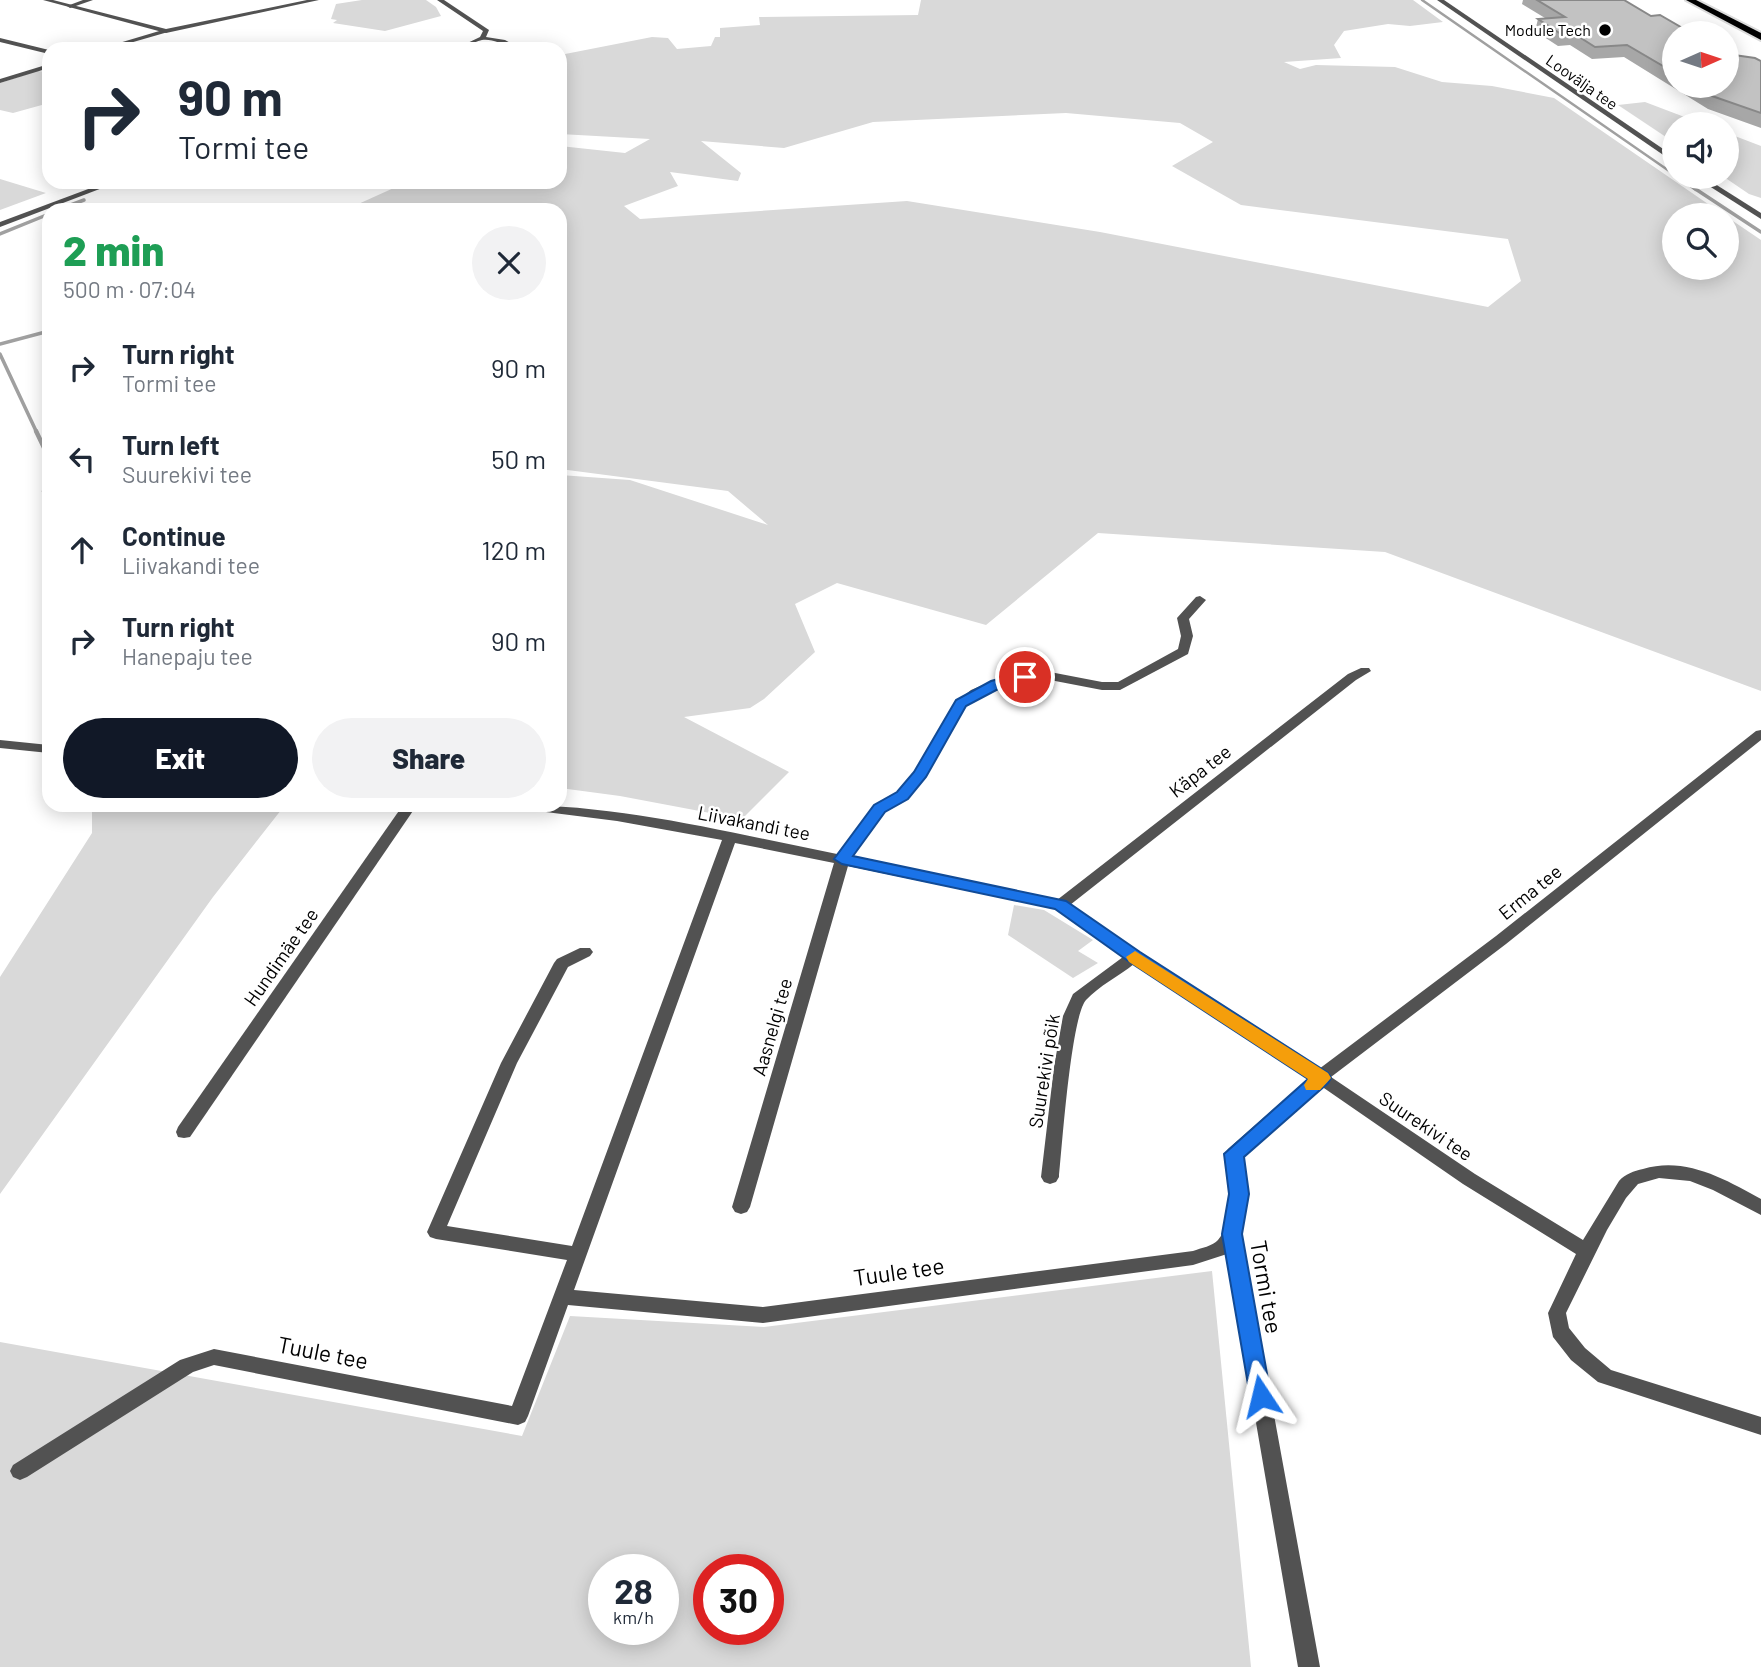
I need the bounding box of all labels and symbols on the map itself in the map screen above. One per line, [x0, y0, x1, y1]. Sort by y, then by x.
place label: Module Tech [1505, 20, 1591, 39]
north arrow [1662, 21, 1740, 98]
marker: Module Tech [1597, 22, 1613, 38]
street label: Loovälja tee [1543, 50, 1622, 113]
pin [995, 647, 1055, 707]
street label: Käpa tee [1164, 739, 1235, 802]
street label: Liivakandi tee [696, 800, 812, 845]
street label: Erma tee [1493, 859, 1566, 924]
street label: Hundimäe tee [238, 903, 323, 1010]
street label: Aasnelgi tee [747, 975, 796, 1078]
street label: Suurekivi põik [1023, 1012, 1064, 1130]
street label: Suurekivi tee [1375, 1086, 1477, 1165]
street label: Tormi tee [1245, 1238, 1289, 1336]
street label: Tuule tee [852, 1251, 946, 1291]
street label: Tuule tee [276, 1330, 371, 1374]
position arrow [1224, 1359, 1298, 1433]
speed limit sign: 30 [693, 1554, 784, 1645]

